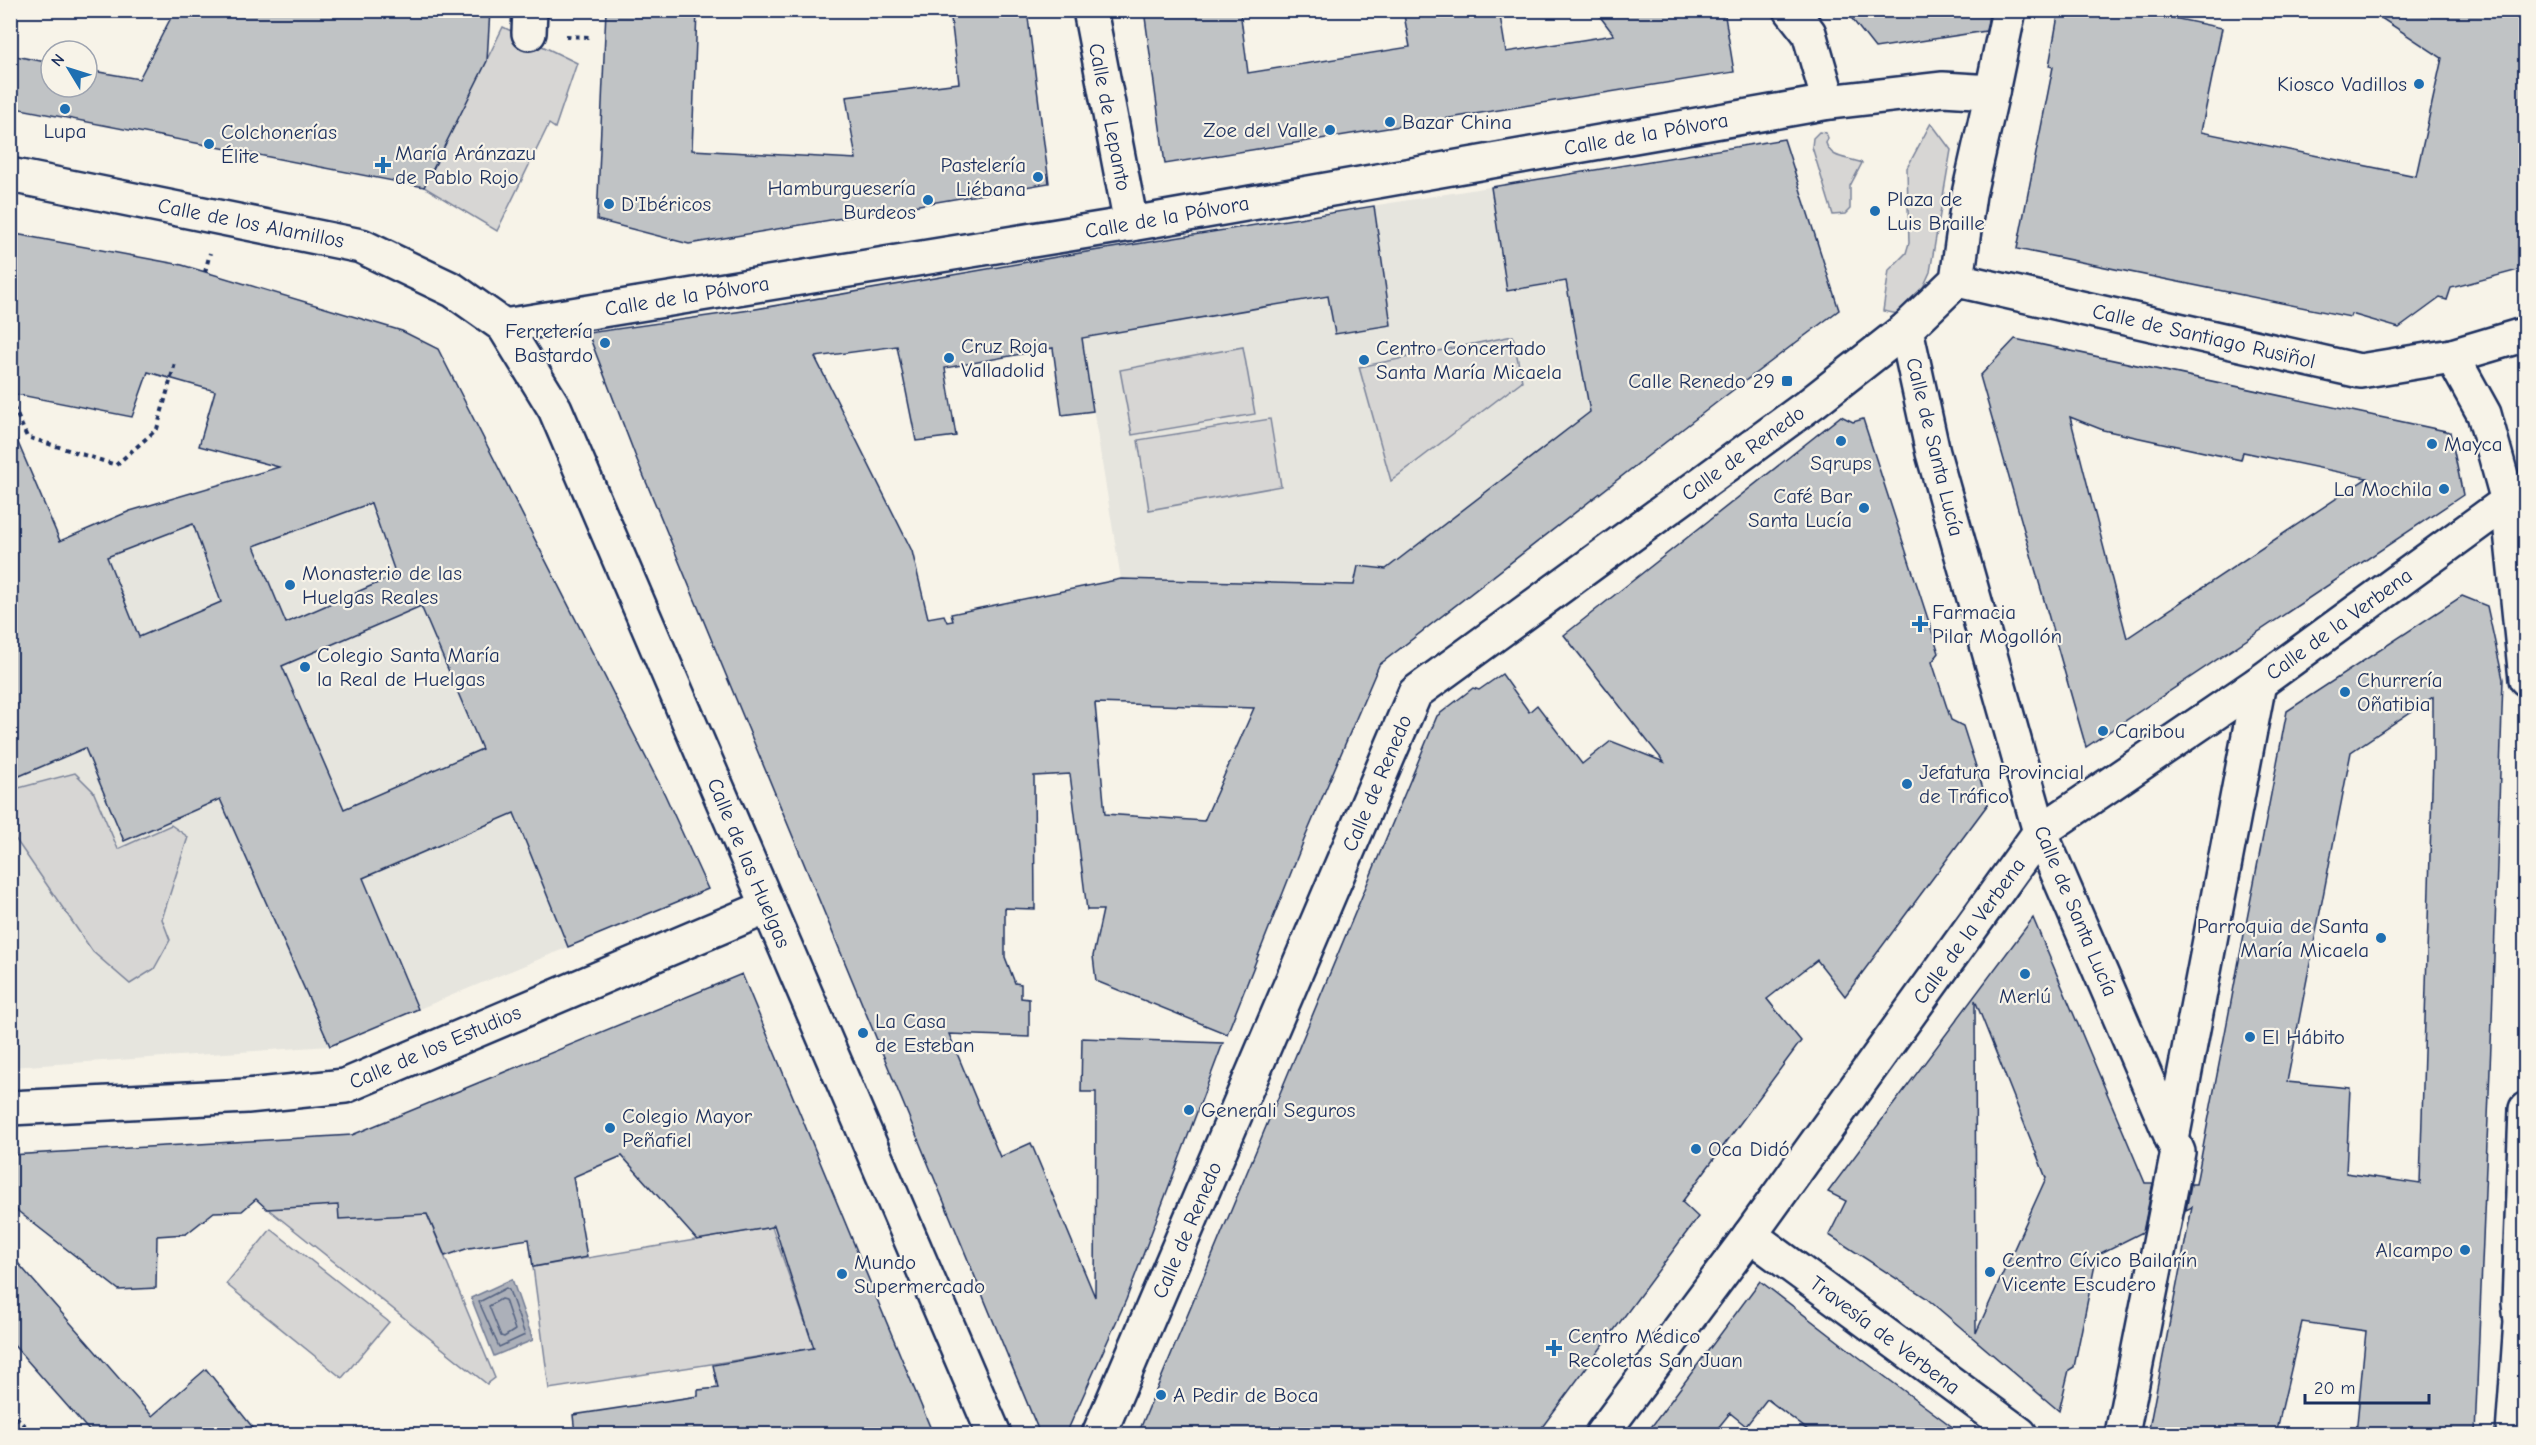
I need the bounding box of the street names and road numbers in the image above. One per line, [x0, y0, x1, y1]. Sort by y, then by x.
street label: Calle de Lepanto [1084, 41, 1136, 193]
street label: Calle de la Pólvora [1562, 108, 1730, 160]
street label: Calle de la Pólvora [1083, 191, 1251, 243]
street label: Calle de los Alamillos [156, 193, 346, 253]
street label: Calle de la Pólvora [603, 271, 771, 321]
street label: Calle de Santiago Rusiñol [2090, 299, 2318, 373]
street label: Calle de Santa Lucía [1901, 355, 1969, 539]
street label: Calle de Renedo [1677, 400, 1809, 506]
street label: Calle de la Verbena [2261, 563, 2417, 685]
street label: Calle de Renedo [1337, 711, 1417, 855]
street label: Calle de las Huelgas [702, 775, 796, 951]
street label: Calle de Santa Lucía [2029, 822, 2123, 1000]
street label: Calle de la Verbena [1908, 853, 2030, 1009]
street label: Calle de los Estudios [346, 1000, 524, 1094]
street label: Calle de Renedo [1147, 1158, 1227, 1302]
street label: Travesía de Verbena [1805, 1271, 1965, 1399]

